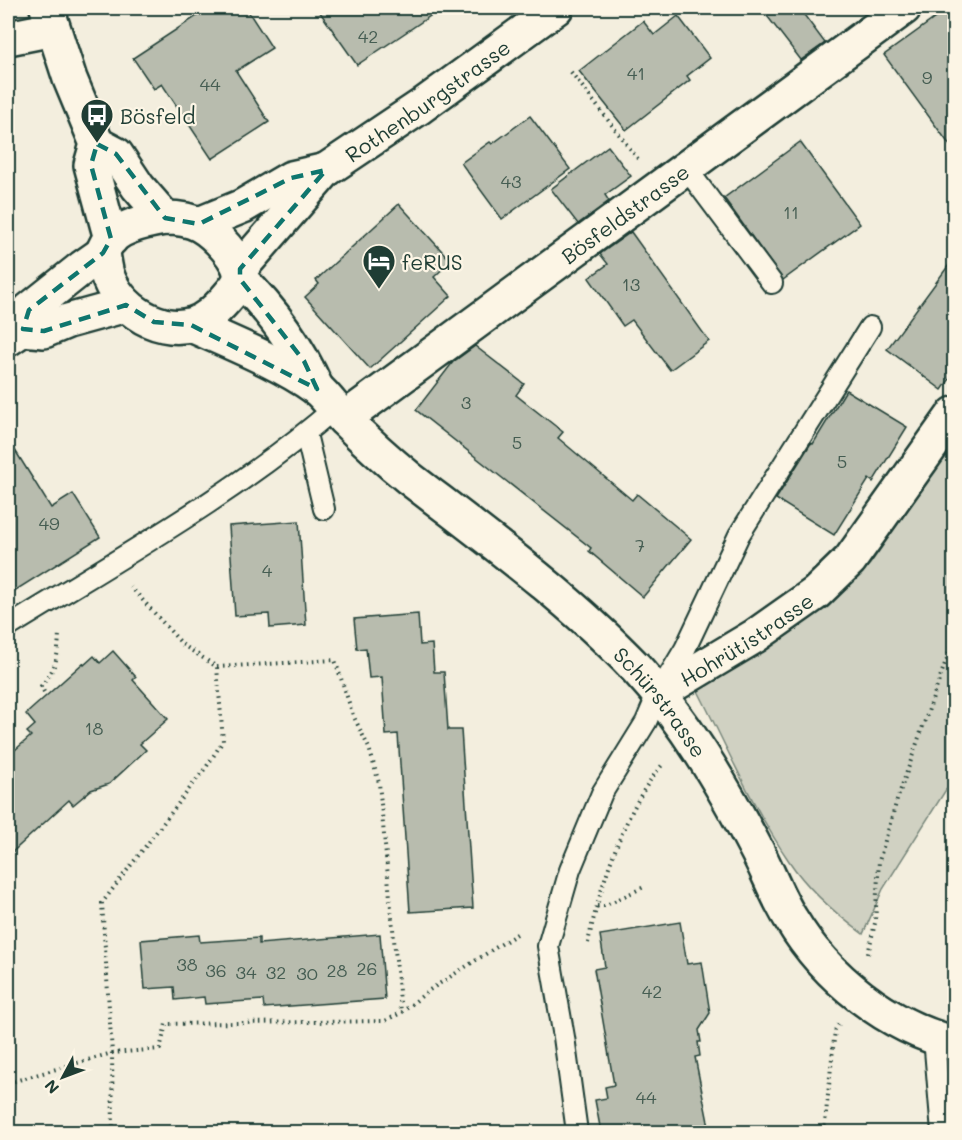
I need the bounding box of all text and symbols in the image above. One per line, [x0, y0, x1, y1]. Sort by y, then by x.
house number: 42 [358, 24, 378, 48]
street label: Rothenburgstrasse [339, 33, 515, 167]
house number: 41 [627, 61, 645, 85]
house number: 9 [922, 65, 933, 89]
house number: 44 [199, 72, 221, 96]
bus stop icon: Bösfeld [79, 97, 115, 144]
place label: Bösfeld [120, 102, 195, 129]
street label: Bösfeldstrasse [555, 157, 694, 269]
house number: 43 [500, 169, 522, 193]
house number: 11 [783, 200, 799, 224]
hotel icon: feRUS [361, 243, 397, 290]
place label: feRUS [402, 248, 462, 275]
house number: 13 [622, 272, 640, 296]
house number: 3 [461, 390, 471, 414]
house number: 5 [512, 430, 522, 454]
house number: 5 [837, 449, 847, 473]
house number: 49 [38, 511, 60, 535]
house number: 7 [635, 533, 645, 557]
house number: 4 [262, 558, 273, 582]
street label: Hohrütistrasse [674, 586, 818, 692]
street label: Schürstrasse [609, 640, 713, 762]
house number: 18 [85, 716, 104, 740]
house number: 38 [176, 952, 198, 976]
house number: 26 [357, 956, 377, 980]
house number: 36 [205, 958, 227, 982]
house number: 28 [327, 958, 348, 982]
house number: 34 [235, 960, 257, 984]
house number: 32 [266, 960, 286, 984]
house number: 30 [296, 961, 318, 985]
house number: 42 [642, 979, 662, 1003]
north arrow [33, 1047, 93, 1107]
text: N [39, 1076, 63, 1099]
house number: 44 [635, 1085, 657, 1109]

